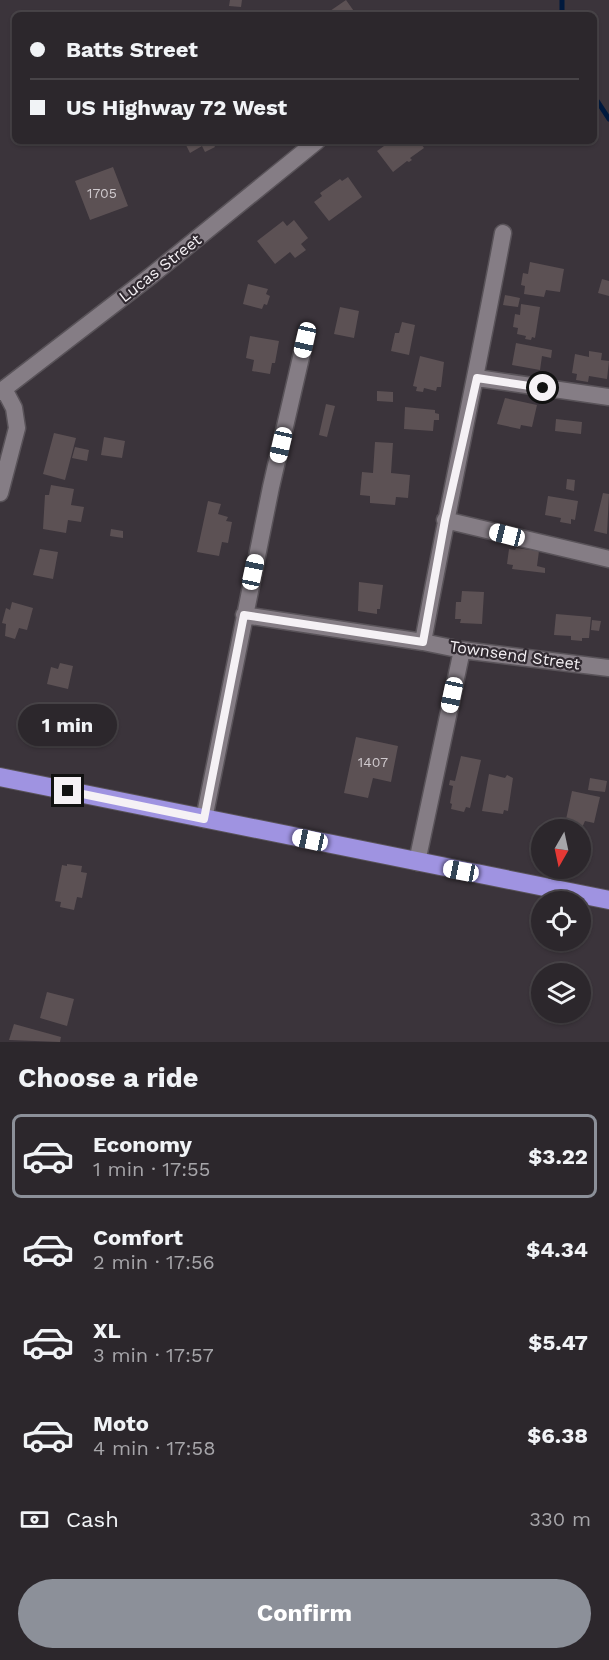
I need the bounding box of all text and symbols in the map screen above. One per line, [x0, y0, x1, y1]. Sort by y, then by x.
text: Batts Street [66, 37, 198, 62]
text: US Highway 72 West [66, 95, 287, 120]
house number: 1705 [87, 185, 117, 201]
street label: Lucas Street [115, 230, 205, 306]
car [292, 320, 318, 360]
route start [529, 374, 556, 401]
car [268, 425, 294, 465]
car [487, 522, 527, 548]
car [240, 553, 266, 591]
street label: Townsend Street [448, 636, 582, 674]
car [439, 676, 465, 714]
callout: 1 min [19, 704, 118, 746]
text: 1 min [42, 713, 93, 737]
house number: 1407 [358, 754, 388, 770]
route end [54, 777, 81, 804]
north arrow [531, 819, 591, 879]
map controls [531, 819, 591, 1023]
car [291, 827, 329, 853]
car [442, 859, 480, 883]
button: locate [531, 891, 591, 951]
button: layers [531, 963, 591, 1023]
text: Choose a ride [18, 1062, 198, 1094]
icon: car [21, 1129, 75, 1183]
text: Economy [93, 1132, 192, 1157]
text: $3.22 [528, 1144, 588, 1169]
text: 1 min · 17:55 [93, 1157, 210, 1181]
icon: car [21, 1222, 75, 1276]
text: Comfort [93, 1225, 183, 1250]
text: $4.34 [526, 1237, 588, 1262]
text: 2 min · 17:56 [93, 1250, 215, 1274]
icon: car [21, 1315, 75, 1369]
text: XL [93, 1318, 121, 1343]
text: $5.47 [528, 1330, 588, 1355]
text: 3 min · 17:57 [93, 1343, 214, 1367]
icon: car [21, 1408, 75, 1462]
text: Moto [93, 1411, 149, 1436]
text: $6.38 [527, 1423, 588, 1448]
text: 4 min · 17:58 [93, 1436, 215, 1460]
icon: cash [18, 1503, 51, 1536]
text: Cash [66, 1507, 119, 1532]
text: 330 m [529, 1507, 591, 1531]
button: Confirm [18, 1579, 591, 1648]

